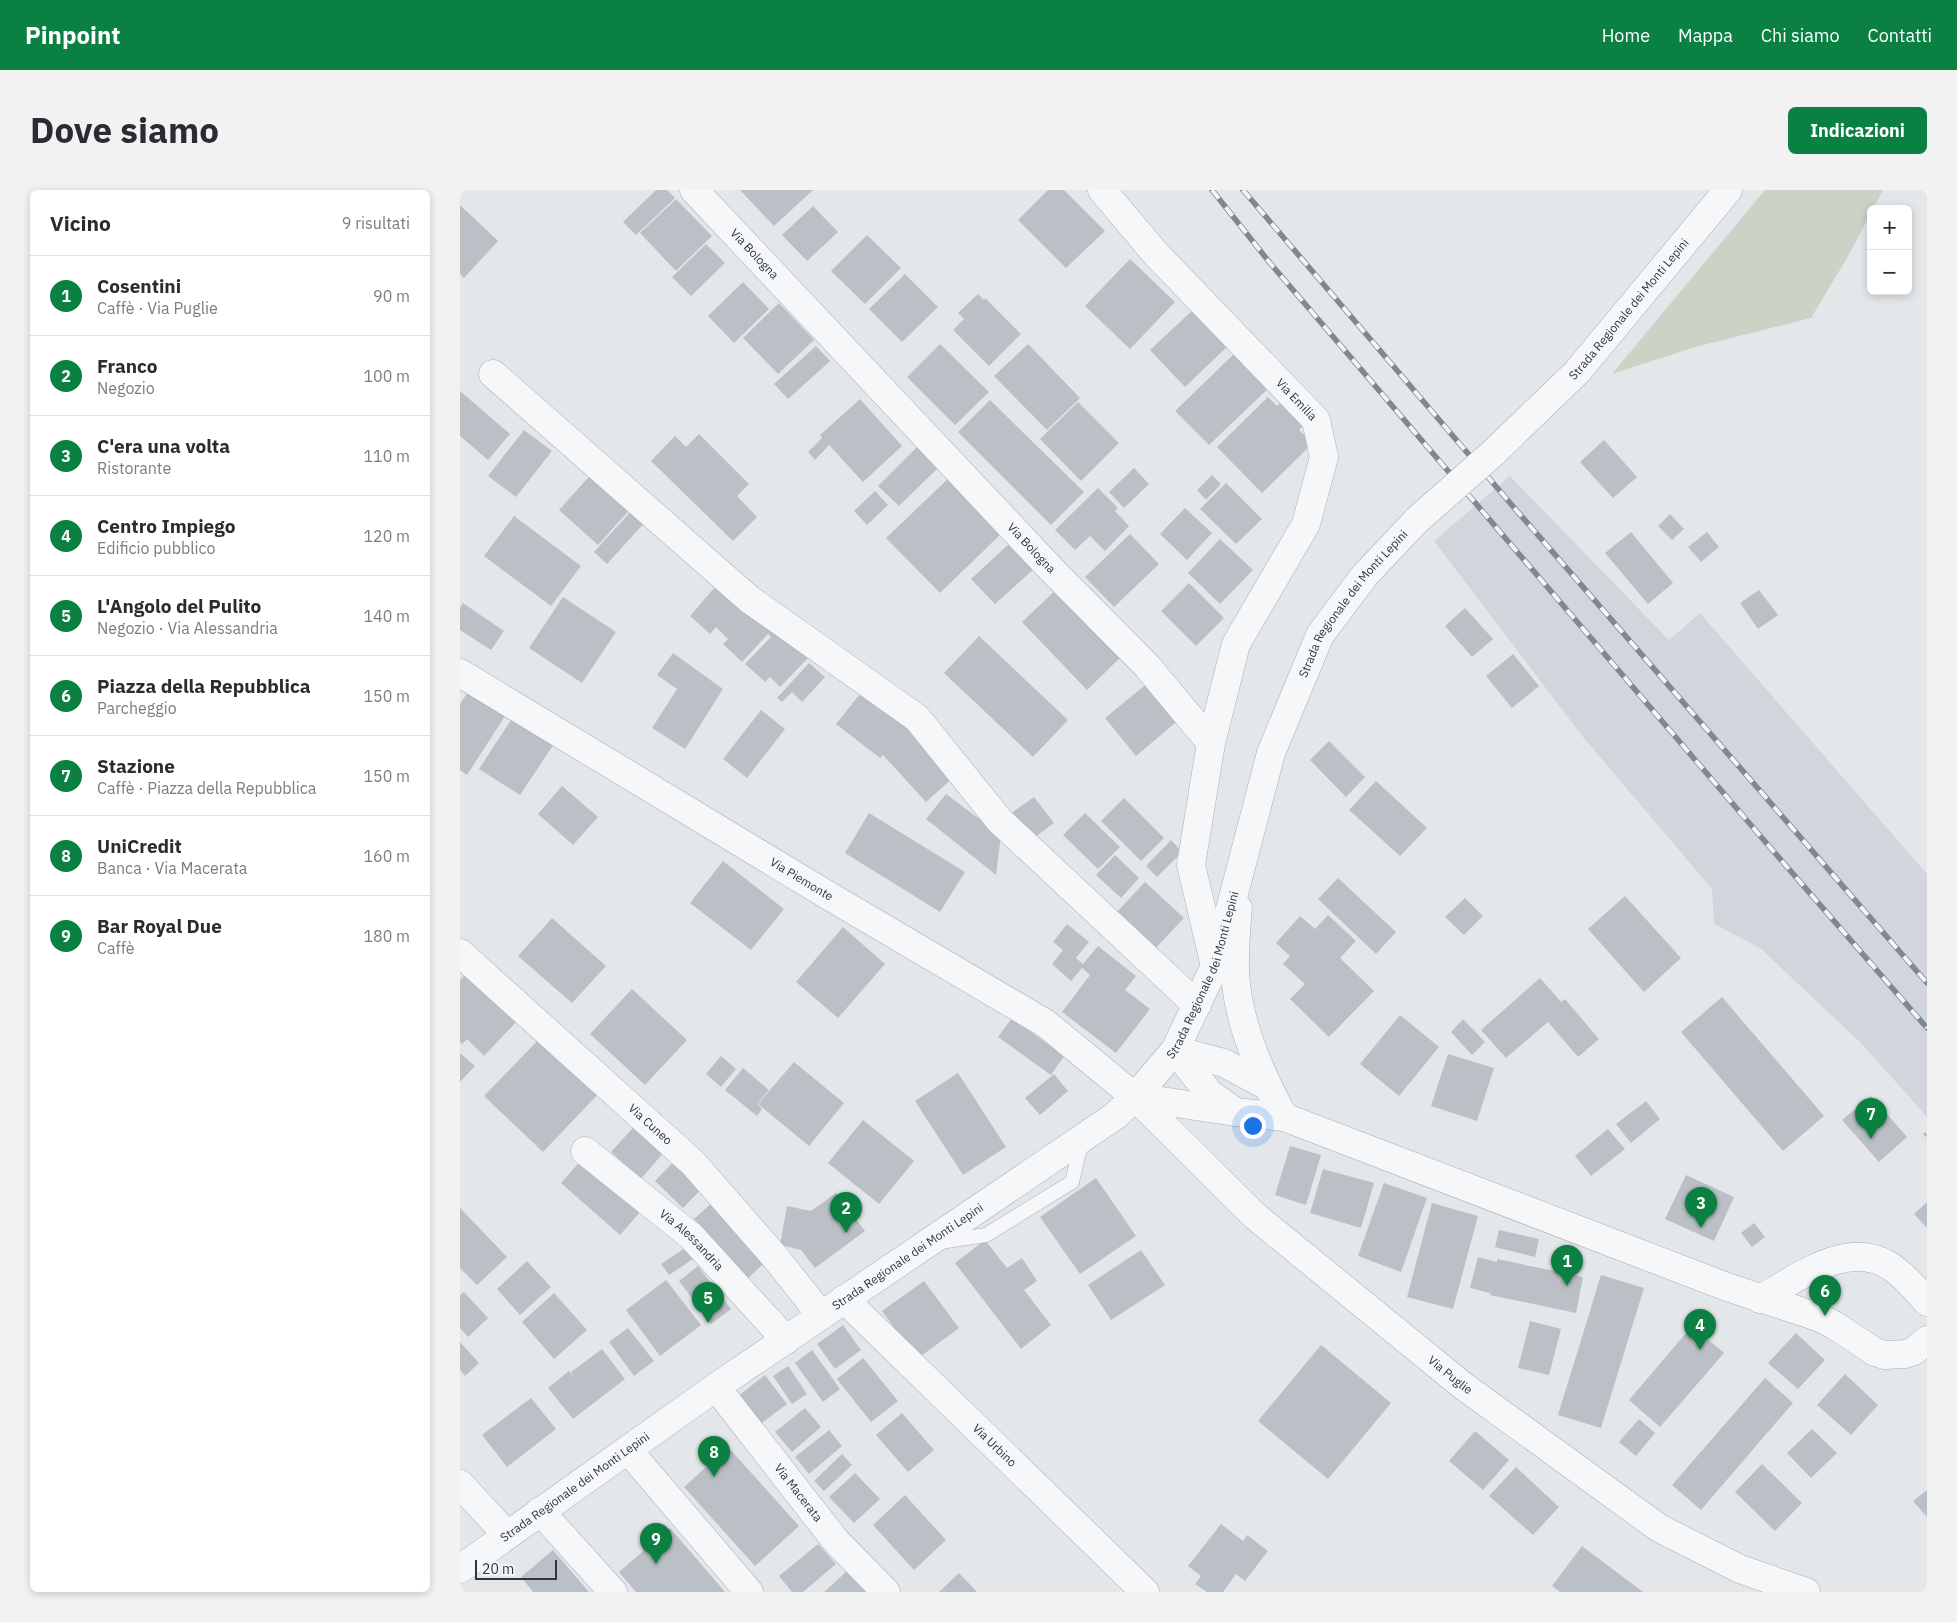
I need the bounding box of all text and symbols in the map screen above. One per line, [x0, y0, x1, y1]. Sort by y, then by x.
text: Pinpoint [25, 19, 120, 51]
text: Home [1602, 24, 1650, 47]
text: Mappa [1678, 24, 1733, 47]
text: Chi siamo [1761, 24, 1840, 47]
text: Contatti [1868, 24, 1932, 47]
text: Dove siamo [30, 107, 219, 153]
button: Indicazioni [1788, 107, 1927, 154]
map controls [1867, 205, 1912, 295]
button: + [1867, 205, 1912, 250]
text: Vicino [50, 209, 111, 237]
text: 9 risultati [342, 213, 410, 233]
street label: Via Bologna [727, 225, 782, 282]
street label: Strada Regionale dei Monti Lepini [1565, 235, 1692, 383]
button: − [1867, 250, 1912, 295]
text: Cosentini [97, 274, 181, 298]
text: 1 [61, 286, 71, 306]
text: 90 m [373, 286, 410, 306]
text: Caffè · Via Puglie [97, 298, 218, 318]
text: Franco [97, 354, 158, 378]
text: 2 [61, 366, 71, 386]
text: 100 m [363, 366, 410, 386]
street label: Via Emilia [1273, 375, 1321, 424]
text: Negozio [97, 378, 155, 398]
text: C'era una volta [97, 434, 230, 458]
text: 3 [61, 446, 71, 466]
text: 110 m [363, 446, 410, 466]
text: Ristorante [97, 458, 171, 478]
text: Centro Impiego [97, 514, 235, 538]
street label: Via Bologna [1004, 519, 1059, 577]
text: 4 [61, 526, 71, 546]
text: 120 m [363, 526, 410, 546]
street label: Strada Regionale dei Monti Lepini [1295, 527, 1411, 680]
text: Edificio pubblico [97, 538, 216, 558]
text: L'Angolo del Pulito [97, 594, 261, 618]
text: 5 [61, 606, 71, 626]
text: 140 m [363, 606, 410, 626]
text: Negozio · Via Alessandria [97, 618, 278, 638]
text: Piazza della Repubblica [97, 674, 311, 698]
text: 6 [61, 686, 71, 706]
text: 150 m [363, 686, 410, 706]
text: Parcheggio [97, 698, 177, 718]
text: Stazione [97, 754, 175, 778]
text: 7 [61, 766, 71, 786]
text: 150 m [363, 766, 410, 786]
text: Caffè · Piazza della Repubblica [97, 778, 316, 798]
text: UniCredit [97, 834, 182, 858]
text: 8 [61, 846, 71, 866]
text: 160 m [363, 846, 410, 866]
street label: Via Piemonte [767, 854, 836, 904]
text: Banca · Via Macerata [97, 858, 247, 878]
street label: Strada Regionale dei Monti Lepini [1163, 890, 1241, 1062]
text: Bar Royal Due [97, 914, 222, 938]
text: 9 [61, 926, 71, 946]
text: 180 m [363, 926, 410, 946]
text: Caffè [97, 938, 135, 958]
pin: 7 [1855, 1098, 1887, 1139]
street label: Via Cuneo [625, 1100, 676, 1148]
your location [1240, 1113, 1266, 1139]
pin: 3 [1685, 1187, 1717, 1228]
pin: 2 [830, 1192, 862, 1233]
street label: Strada Regionale dei Monti Lepini [829, 1200, 986, 1313]
street label: Via Alessandria [657, 1206, 727, 1274]
pin: 1 [1551, 1245, 1583, 1286]
pin: 6 [1809, 1275, 1841, 1316]
pin: 5 [692, 1282, 724, 1323]
pin: 4 [1684, 1309, 1716, 1350]
street label: Via Puglie [1425, 1352, 1476, 1397]
street label: Via Urbino [970, 1420, 1020, 1470]
street label: Strada Regionale dei Monti Lepini [497, 1429, 652, 1545]
pin: 8 [698, 1436, 730, 1477]
street label: Via Macerata [771, 1460, 826, 1525]
pin: 9 [640, 1523, 672, 1564]
scale bar [475, 1557, 558, 1580]
text: 20 m [482, 1560, 514, 1578]

